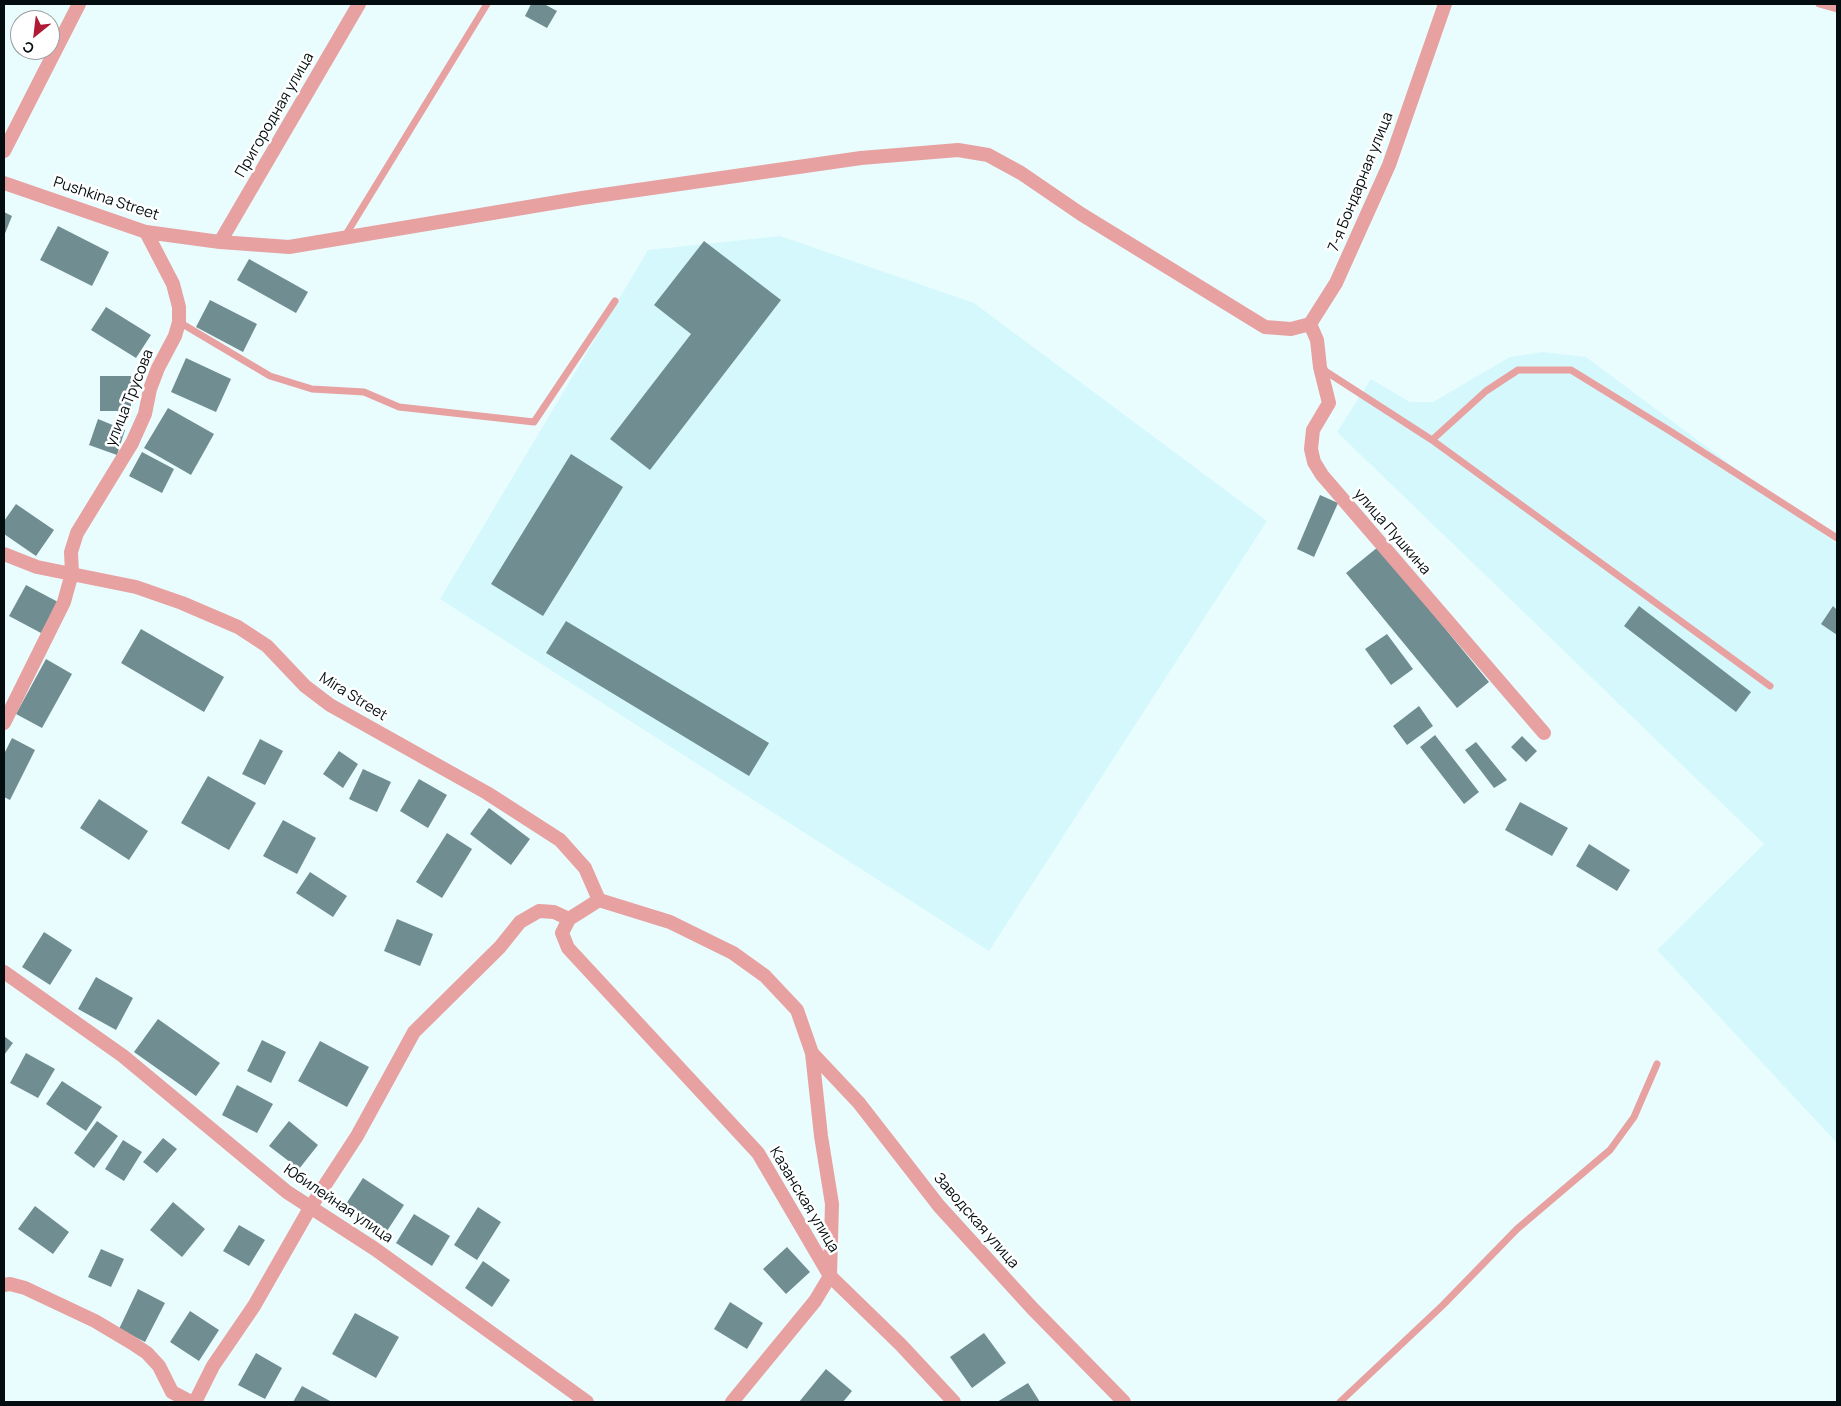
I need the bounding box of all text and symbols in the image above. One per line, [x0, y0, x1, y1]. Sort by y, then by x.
north arrow [10, 10, 60, 60]
text: С [19, 37, 37, 58]
street label: Пригородная улица [232, 49, 318, 181]
street label: 7-я Бондарная улица [1325, 110, 1397, 254]
street label: Pushkina Street [51, 173, 161, 225]
street label: улица Трусова [102, 347, 158, 449]
street label: улица Пушкина [1350, 485, 1434, 579]
street label: Mira Street [316, 669, 390, 725]
street label: Казанская улица [765, 1144, 843, 1256]
street label: Юбилейная улица [280, 1161, 396, 1247]
street label: Заводская улица [930, 1169, 1022, 1273]

